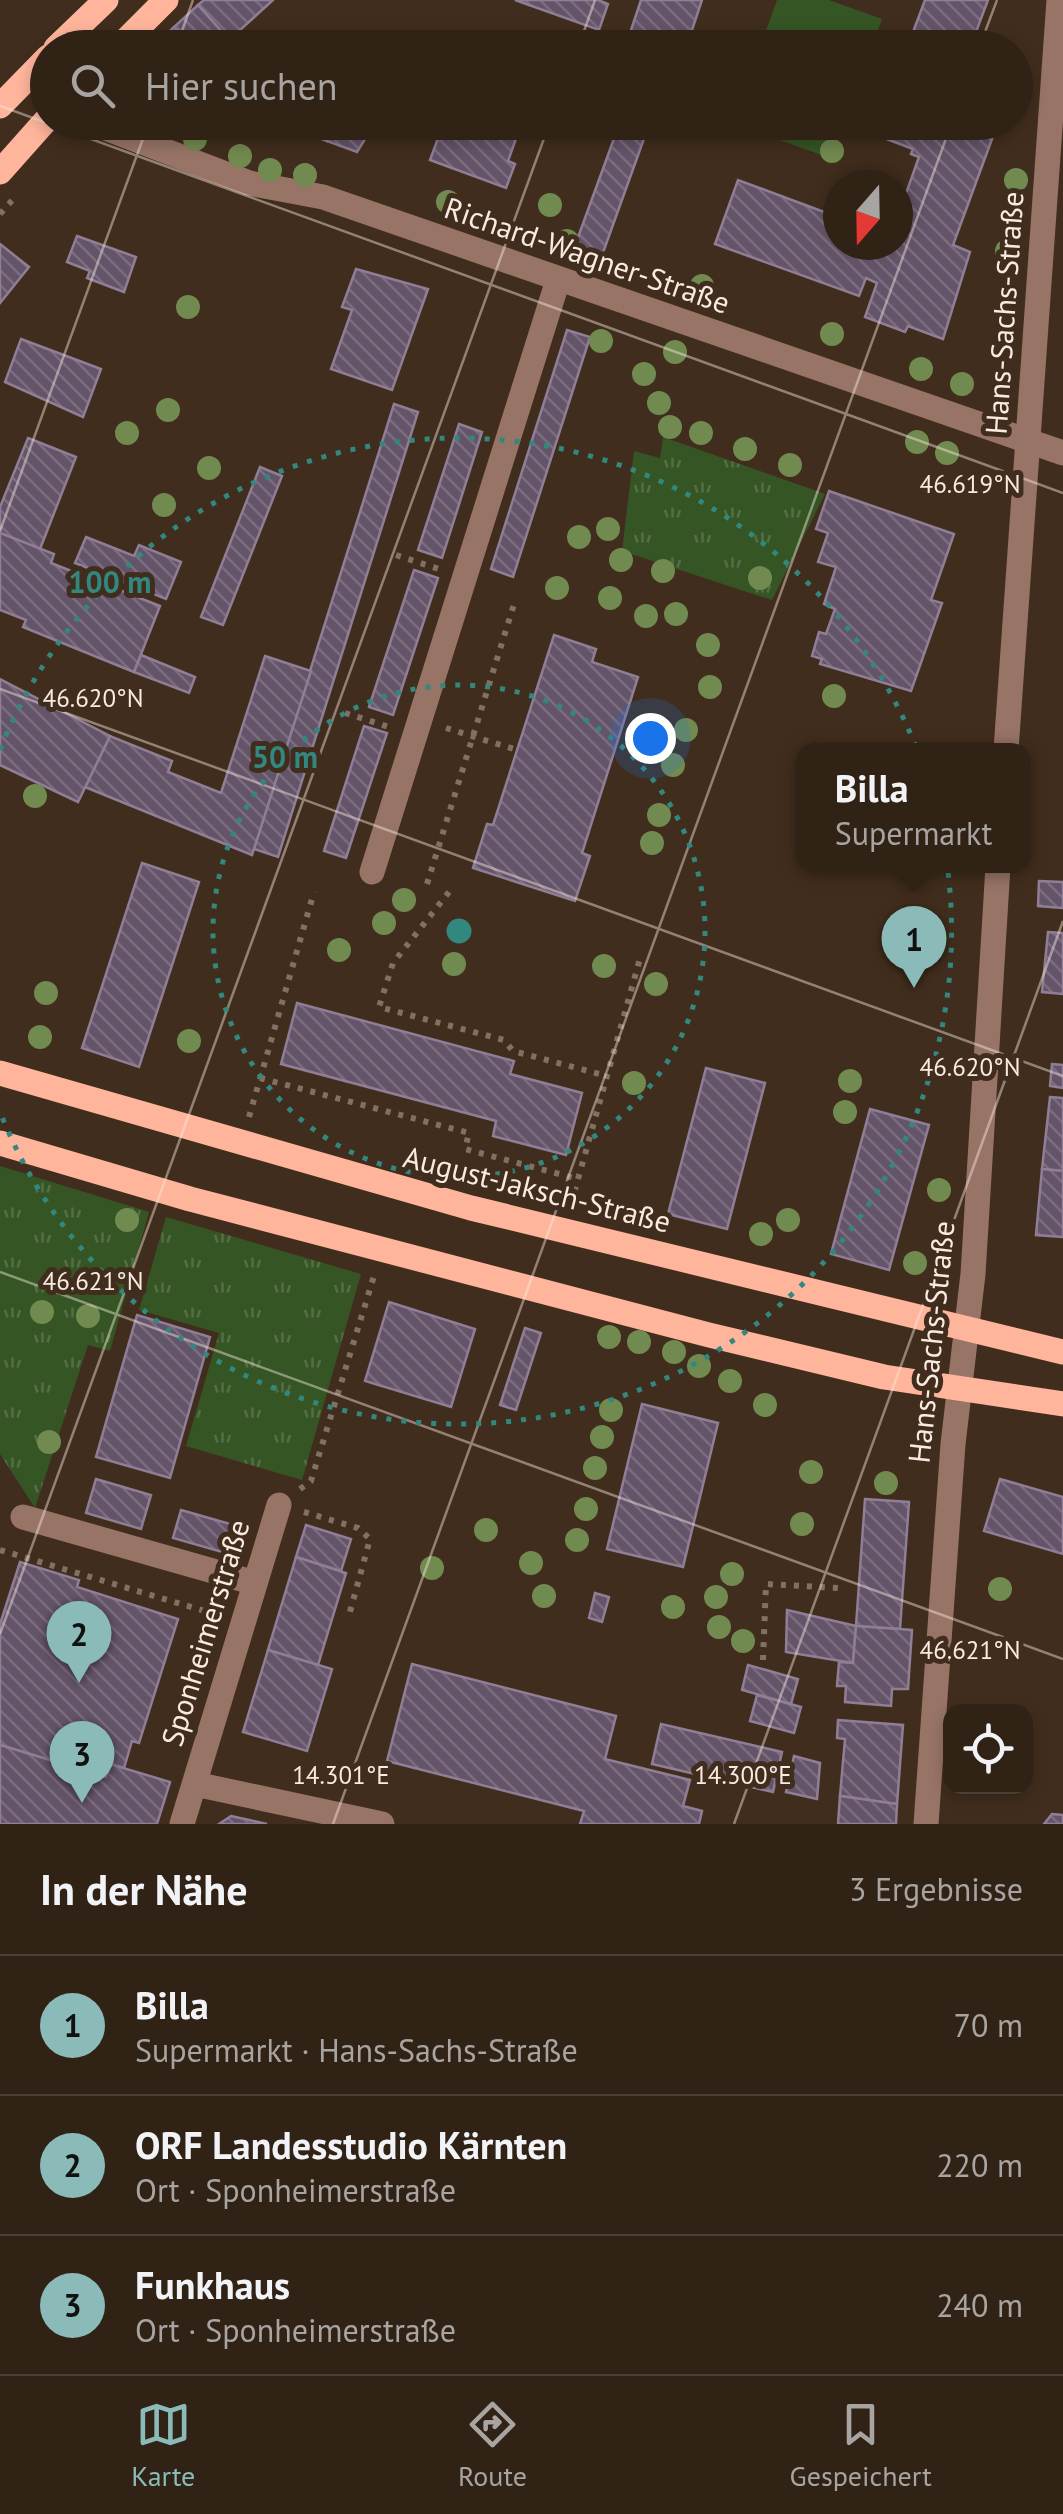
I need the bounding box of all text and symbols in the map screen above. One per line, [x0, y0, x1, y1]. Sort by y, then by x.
search box [30, 30, 1033, 140]
icon: search [65, 58, 120, 113]
text: Hier suchen [145, 61, 338, 110]
north arrow [823, 170, 913, 260]
street label: Richard-Wagner-Straße [440, 187, 735, 322]
street label: Hans-Sachs-Straße [976, 190, 1031, 436]
text: 46.619°N [920, 468, 1020, 500]
text: 100 m [69, 562, 151, 601]
text: 46.620°N [43, 682, 143, 714]
your location [625, 713, 676, 764]
text: 50 m [252, 737, 318, 776]
popup [796, 743, 1031, 873]
text: Billa [835, 763, 909, 812]
text: Supermarkt [835, 812, 992, 854]
pin: 1 [882, 906, 946, 988]
centre of rings [441, 913, 477, 949]
text: 46.620°N [920, 1051, 1020, 1083]
street label: August-Jaksch-Straße [400, 1136, 675, 1241]
street label: Hans-Sachs-Straße [898, 1219, 963, 1465]
text: 46.621°N [43, 1265, 143, 1297]
street label: Sponheimerstraße [152, 1514, 258, 1751]
pin: 2 [46, 1600, 112, 1683]
text: 46.621°N [920, 1634, 1020, 1666]
map controls [943, 1704, 1033, 1794]
button: locate [943, 1704, 1033, 1794]
pin: 3 [49, 1720, 114, 1803]
text: 14.301°E [292, 1759, 390, 1791]
text: 14.300°E [694, 1759, 792, 1791]
text: In der Nähe [40, 1862, 247, 1917]
text: 3 Ergebnisse [849, 1868, 1023, 1910]
text: Billa [135, 1980, 209, 2029]
text: 1 [63, 2004, 82, 2046]
text: 70 m [954, 2004, 1023, 2046]
text: Supermarkt · Hans-Sachs-Straße [135, 2029, 578, 2071]
text: ORF Landesstudio Kärnten [135, 2120, 567, 2169]
text: 2 [63, 2144, 82, 2186]
text: 220 m [936, 2144, 1023, 2186]
text: Ort · Sponheimerstraße [135, 2169, 456, 2211]
text: Funkhaus [135, 2260, 290, 2309]
text: 3 [63, 2284, 82, 2326]
text: 240 m [936, 2284, 1023, 2326]
text: Ort · Sponheimerstraße [135, 2309, 456, 2351]
tab: Karte [131, 2397, 195, 2494]
tab: Route [458, 2397, 527, 2494]
tab: Gespeichert [790, 2397, 932, 2494]

